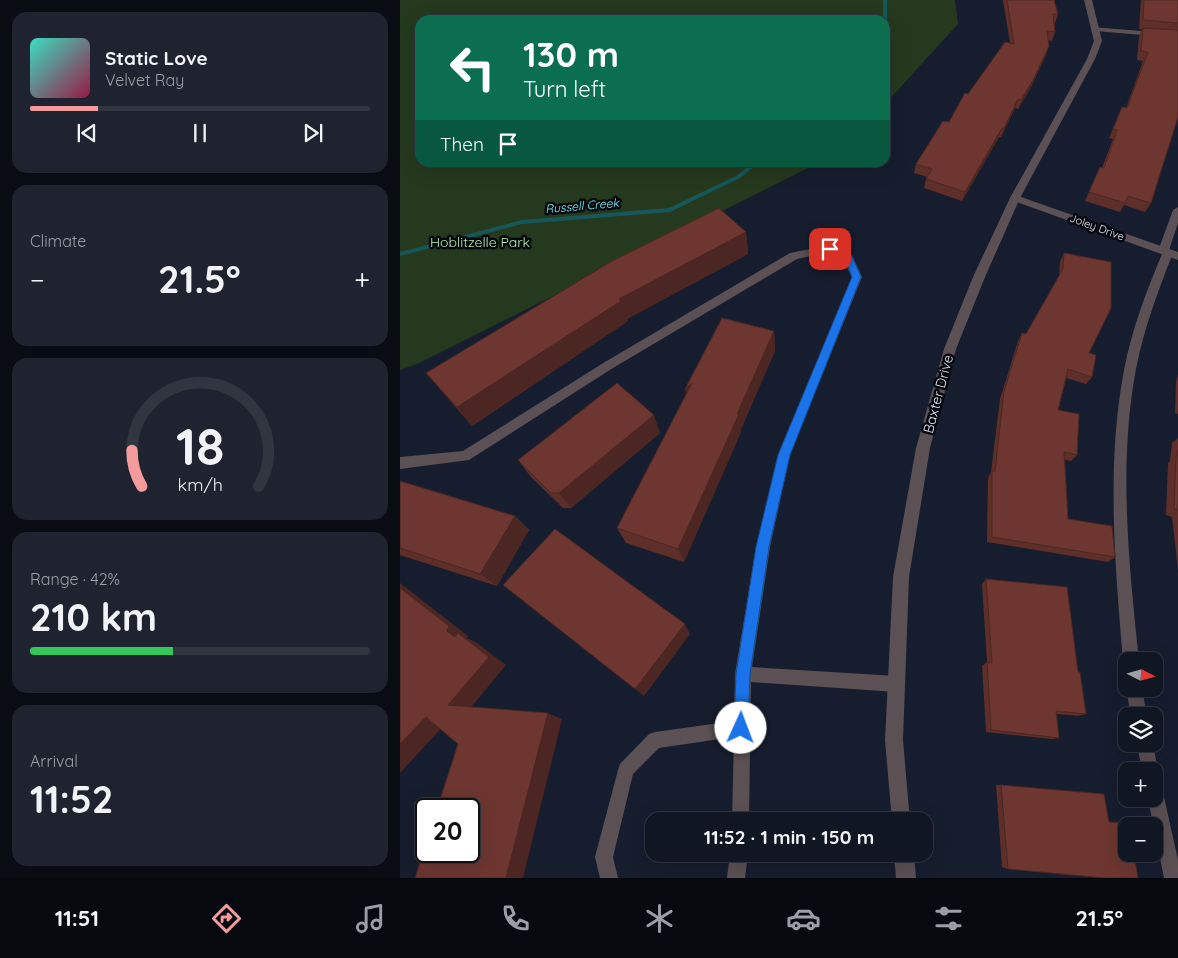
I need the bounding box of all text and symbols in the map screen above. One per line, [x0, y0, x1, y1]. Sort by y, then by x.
text: 130 m [523, 32, 619, 76]
icon: left [440, 35, 505, 100]
text: Static Love [105, 46, 208, 70]
text: Velvet Ray [105, 70, 184, 90]
text: Turn left [523, 75, 606, 103]
icon: previous [73, 119, 101, 147]
icon: pause [186, 119, 214, 147]
icon: next [299, 119, 327, 147]
icon: arrive [494, 130, 522, 158]
text: Then [440, 132, 484, 156]
water label: Russell Creek [545, 195, 621, 216]
street label: Joley Drive [1068, 211, 1126, 243]
pin [809, 228, 851, 270]
text: Climate [30, 231, 86, 251]
park label: Hoblitzelle Park [430, 233, 530, 251]
icon: arrive [816, 235, 844, 263]
text: 21.5° [158, 255, 241, 303]
text: − [30, 262, 45, 297]
text: + [354, 262, 370, 297]
street label: Baxter Drive [919, 353, 957, 435]
text: 18 [176, 413, 224, 478]
text: km/h [177, 473, 223, 495]
text: Range · 42% [30, 569, 120, 589]
text: 210 km [30, 593, 157, 641]
north arrow [1118, 652, 1162, 698]
map controls [1118, 652, 1163, 862]
position arrow [714, 701, 766, 753]
button: layers [1118, 707, 1163, 752]
text: Arrival [30, 751, 78, 771]
button: + [1118, 762, 1163, 807]
text: 11:52 [30, 775, 113, 823]
speed limit sign: 20 [415, 798, 480, 863]
button: − [1118, 817, 1163, 862]
text: 11:52 · 1 min · 150 m [704, 825, 874, 849]
icon: directions [209, 901, 244, 936]
icon: music [353, 901, 388, 936]
icon: phone [498, 901, 533, 936]
icon: climate [642, 901, 677, 936]
icon: car [786, 901, 821, 936]
icon: filters [931, 901, 966, 936]
text: 11:51 [55, 904, 99, 932]
text: 21.5° [1075, 904, 1123, 932]

